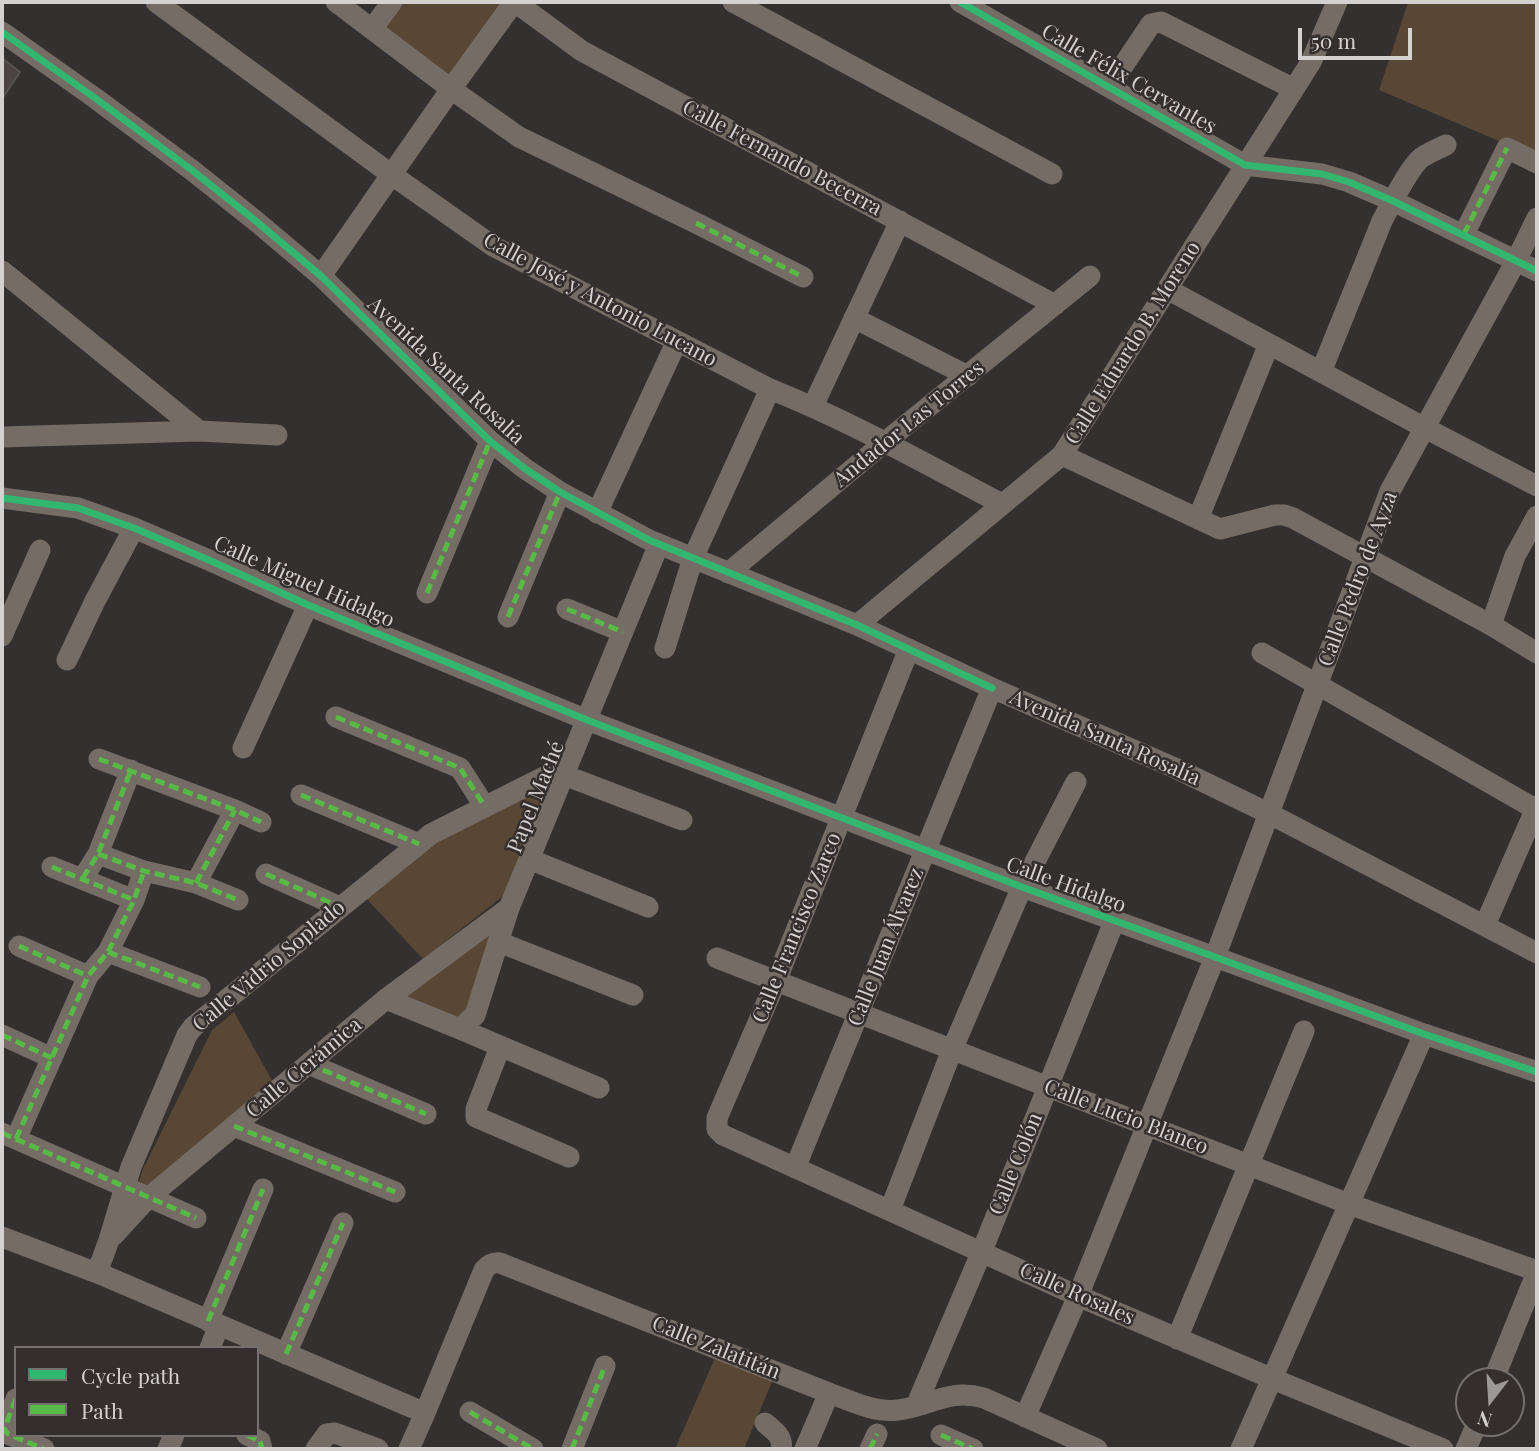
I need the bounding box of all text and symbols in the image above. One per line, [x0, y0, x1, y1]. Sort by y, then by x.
scale bar [1301, 14, 1415, 58]
street label: Calle Félix Cervantes [1037, 19, 1221, 139]
text: 50 m [1311, 26, 1356, 54]
street label: Calle Fernando Becerra [678, 95, 886, 221]
street label: Calle José y Antonio Lucano [479, 228, 721, 372]
street label: Calle Eduardo B. Moreno [1060, 237, 1206, 449]
street label: Avenida Santa Rosalía [362, 292, 530, 450]
street label: Andador Las Torres [829, 356, 989, 492]
street label: Calle Pedro de Ayza [1313, 488, 1403, 670]
street label: Calle Miguel Hidalgo [210, 531, 398, 633]
street label: Avenida Santa Rosalía [1006, 685, 1204, 791]
street label: Papel Maché [502, 737, 570, 857]
street label: Calle Francisco Zarco [747, 829, 847, 1027]
street label: Calle Hidalgo [1003, 852, 1129, 918]
street label: Calle Juan Álvarez [843, 864, 929, 1030]
street label: Calle Vidrio Soplado [188, 895, 350, 1037]
street label: Calle Cerámica [241, 1012, 367, 1124]
street label: Calle Lucio Blanco [1040, 1074, 1212, 1160]
street label: Calle Colón [984, 1109, 1048, 1219]
street label: Calle Rosales [1016, 1257, 1138, 1331]
street label: Calle Zalatitán [648, 1311, 784, 1385]
legend [14, 1346, 259, 1437]
text: Cycle path [81, 1361, 180, 1389]
north arrow [1455, 1367, 1525, 1437]
text: Path [81, 1396, 123, 1424]
text: N [1474, 1406, 1495, 1435]

